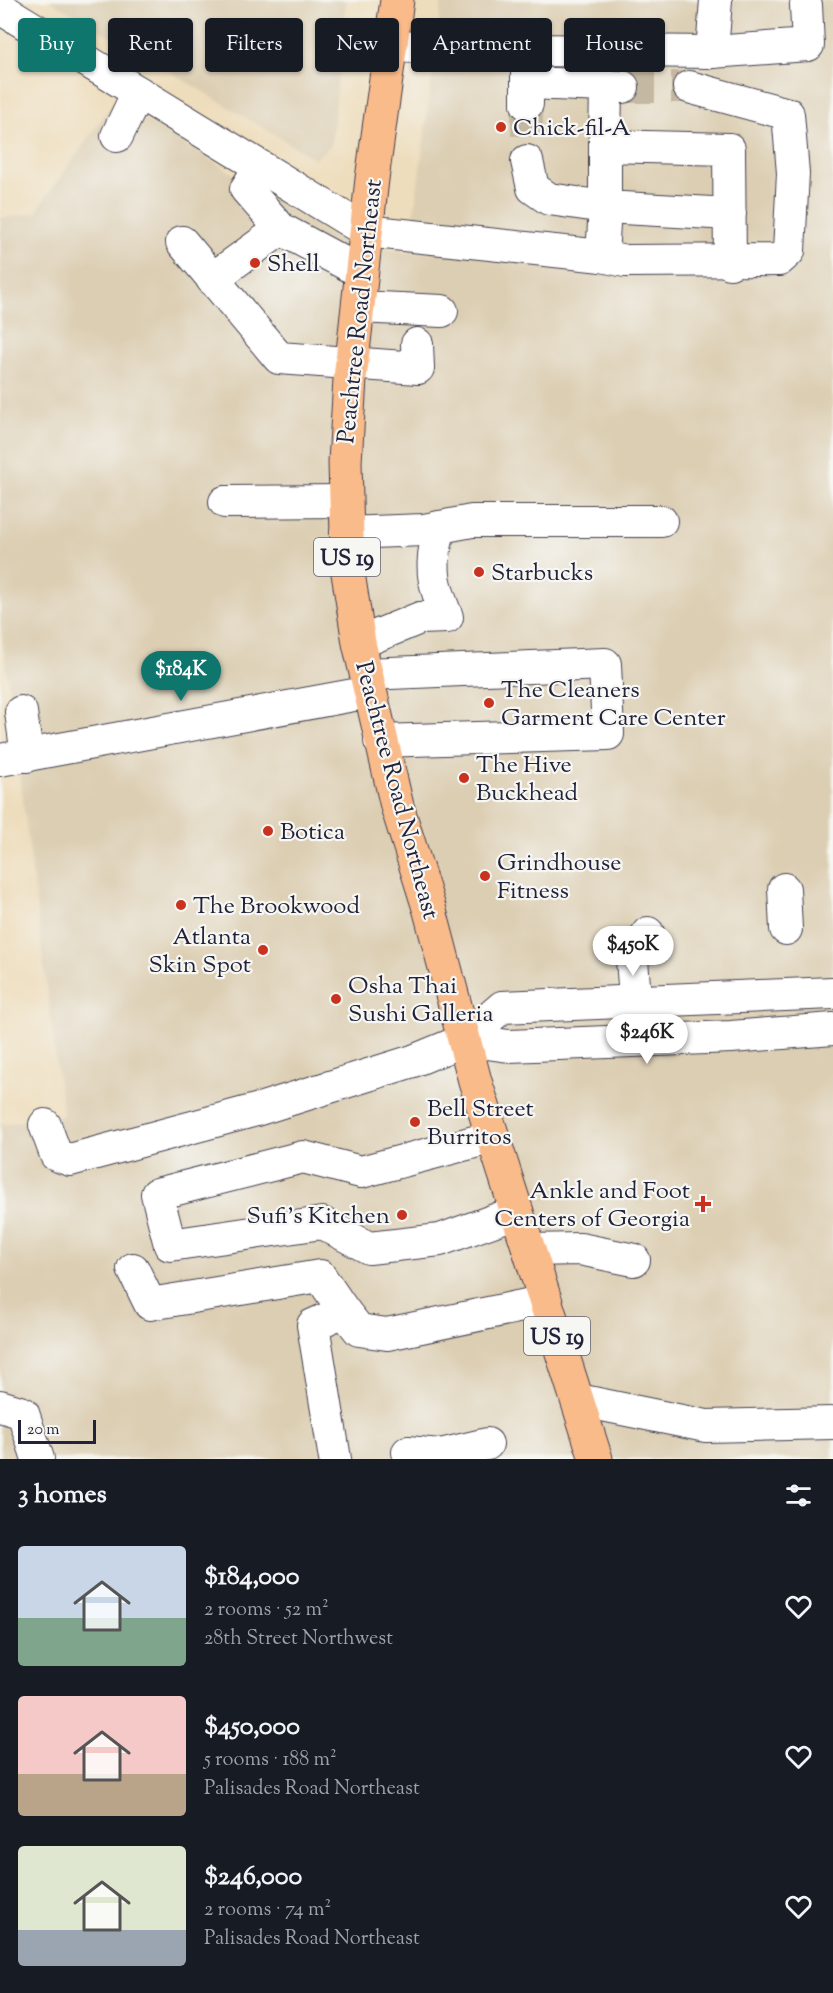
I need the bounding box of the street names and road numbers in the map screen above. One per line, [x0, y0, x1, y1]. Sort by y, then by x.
street label: Peachtree Road Northeast [330, 177, 392, 445]
road number: US 19 [314, 538, 380, 576]
street label: Peachtree Road Northeast [345, 658, 447, 923]
road number: US 19 [524, 1317, 590, 1355]

